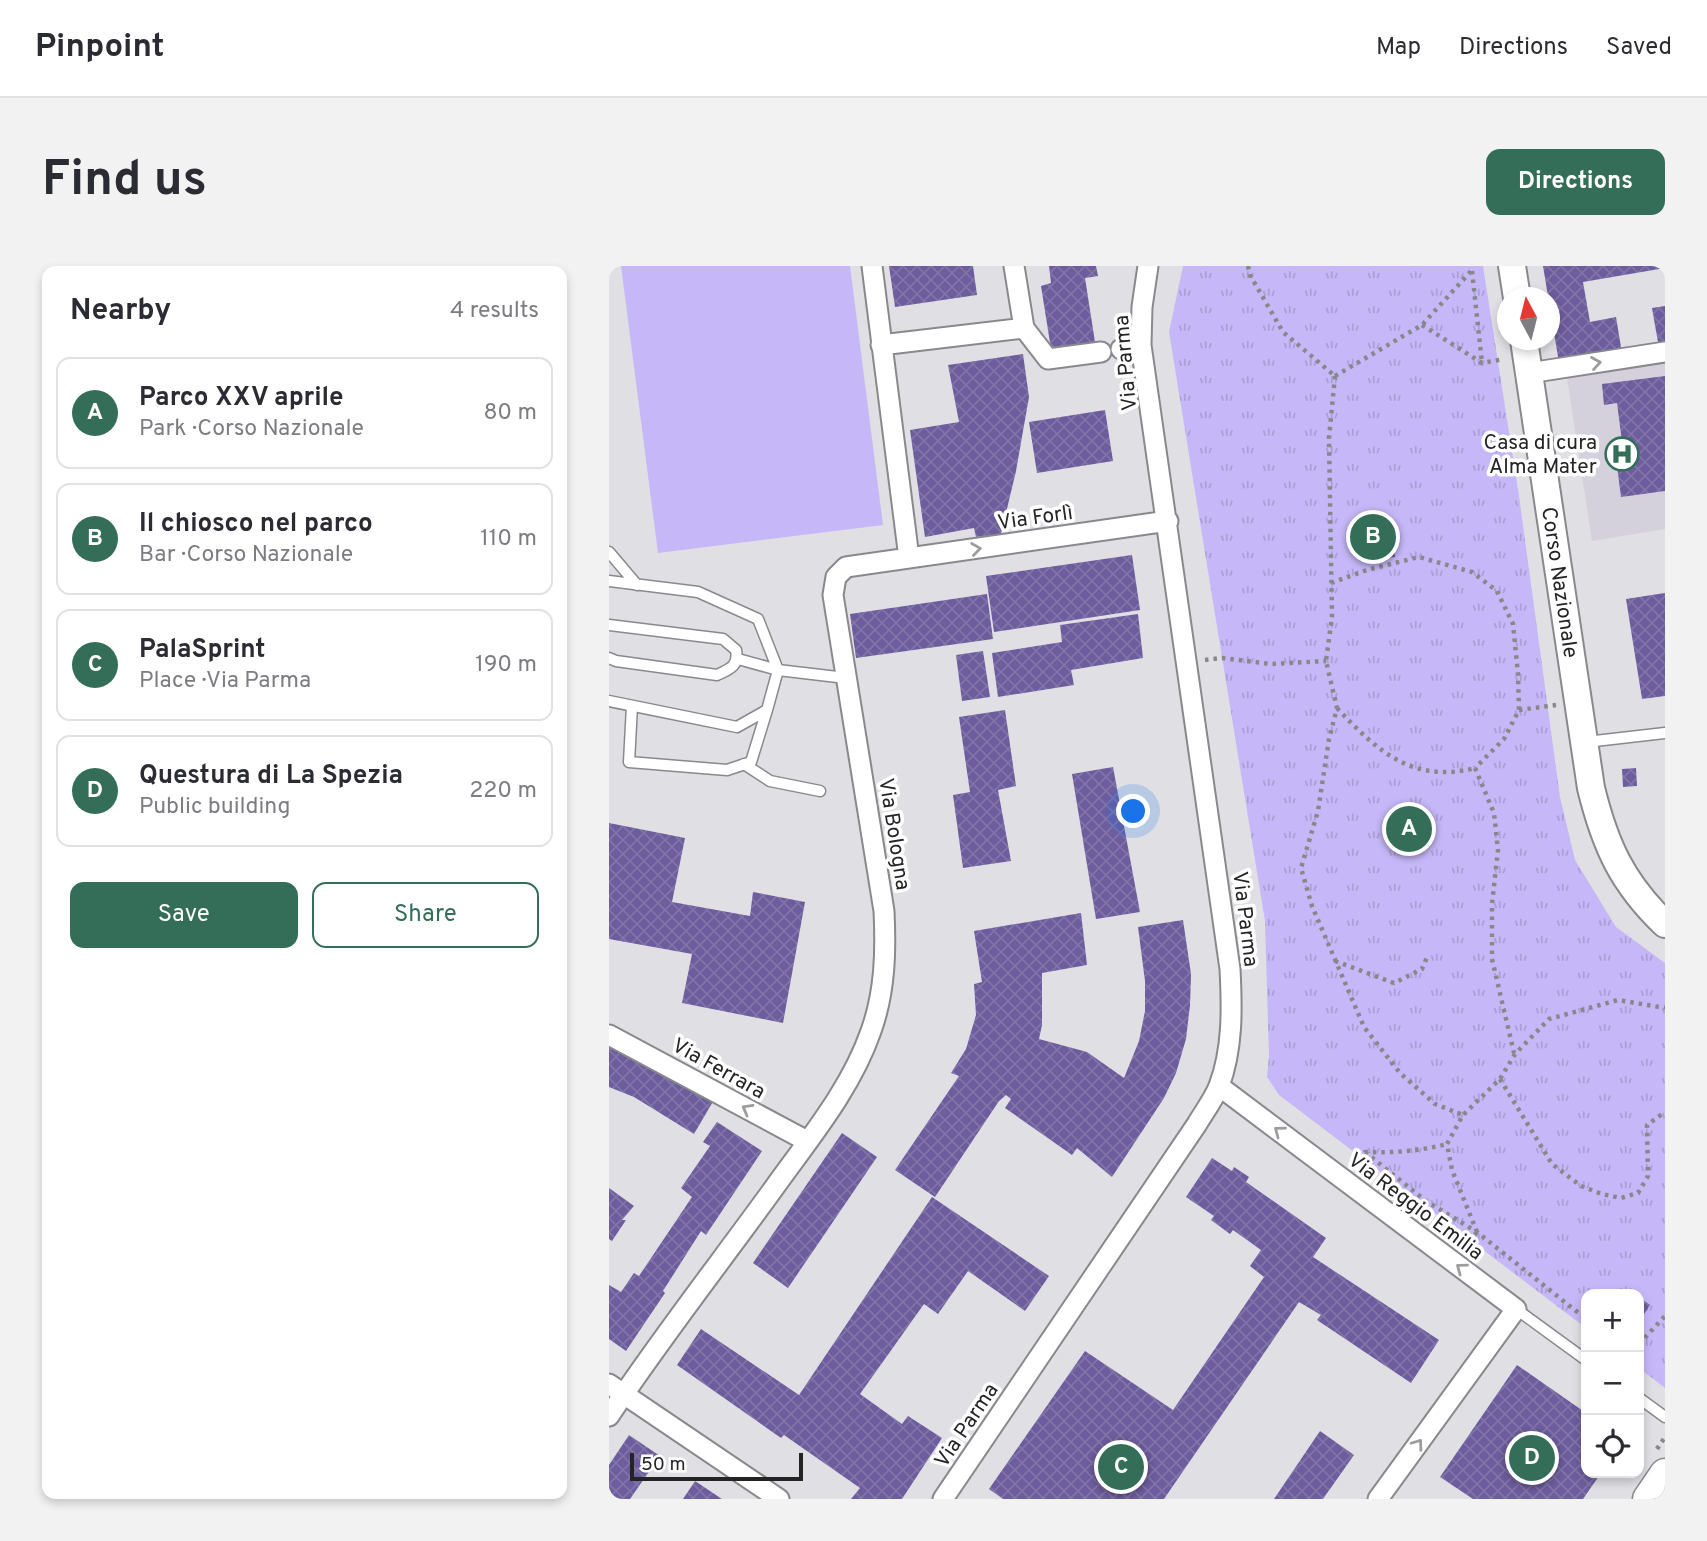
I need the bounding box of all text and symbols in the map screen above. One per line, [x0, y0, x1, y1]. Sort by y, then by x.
text: Pinpoint [35, 27, 164, 69]
text: Map [1376, 33, 1421, 63]
text: Directions [1459, 33, 1568, 63]
text: Saved [1606, 33, 1672, 63]
button: Directions [1486, 149, 1665, 215]
text: Find us [42, 151, 207, 213]
north arrow [1497, 287, 1560, 350]
text: Nearby [70, 293, 171, 330]
text: 4 results [450, 297, 539, 326]
street label: Via Parma [1109, 314, 1144, 412]
one-way arrow [1590, 356, 1602, 371]
text: Parco XXV aprile [139, 382, 344, 415]
text: A [87, 399, 103, 428]
text: 80 m [484, 399, 537, 428]
text: Park · Corso Nazionale [139, 415, 364, 444]
place label: Casa di cura Alma Mater [1484, 430, 1597, 481]
hospital icon: Casa di cura Alma Mater [1603, 435, 1641, 473]
street label: Via Forlì [996, 500, 1075, 537]
street label: Corso Nazionale [1534, 505, 1583, 660]
text: Il chiosco nel parco [139, 508, 373, 541]
pin: B [1350, 511, 1396, 563]
text: B [87, 525, 103, 554]
text: 110 m [480, 525, 537, 554]
text: Bar · Corso Nazionale [139, 541, 353, 570]
one-way arrow [970, 541, 982, 556]
text: PalaSprint [139, 634, 266, 667]
text: C [88, 651, 102, 680]
text: 190 m [475, 651, 537, 680]
text: Place · Via Parma [139, 667, 311, 696]
text: Questura di La Spezia [139, 760, 403, 793]
street label: Via Bologna [871, 776, 916, 892]
text: D [87, 777, 103, 806]
text: 220 m [469, 777, 537, 806]
text: Public building [139, 793, 291, 822]
your location [1116, 794, 1150, 828]
pin: A [1386, 803, 1432, 855]
street label: Via Parma [1225, 870, 1264, 969]
button: Save [70, 882, 298, 948]
button: Share [312, 882, 539, 948]
street label: Via Ferrara [667, 1033, 770, 1106]
one-way arrow [742, 1104, 755, 1117]
one-way arrow [1274, 1127, 1287, 1140]
street label: Via Reggio Emilia [1342, 1147, 1488, 1267]
one-way arrow [1456, 1264, 1469, 1276]
map controls [1581, 1289, 1644, 1478]
button: + [1581, 1289, 1644, 1352]
button: − [1581, 1352, 1644, 1415]
street label: Via Parma [929, 1378, 1005, 1473]
button: locate [1581, 1415, 1644, 1478]
pin: D [1509, 1432, 1555, 1484]
one-way arrow [1410, 1439, 1422, 1452]
pin: C [1098, 1441, 1144, 1493]
scale bar [630, 1450, 803, 1482]
text: 50 m [641, 1453, 686, 1477]

